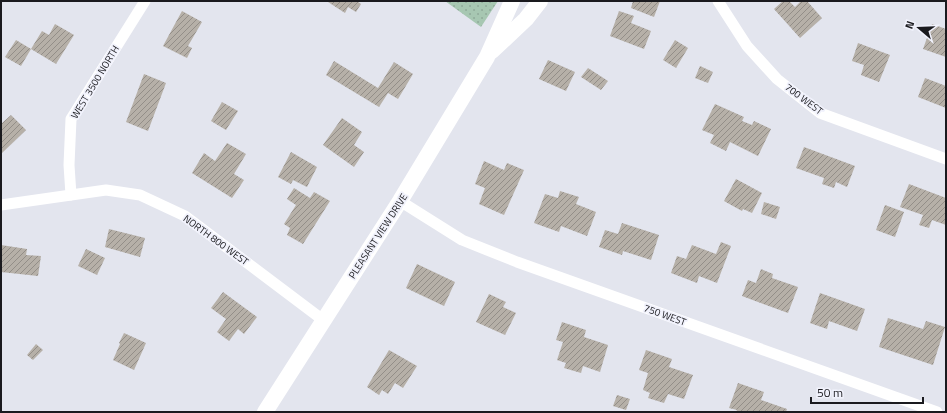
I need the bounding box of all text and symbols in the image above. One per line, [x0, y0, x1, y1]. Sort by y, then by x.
north arrow [899, 8, 939, 48]
text: N [901, 19, 918, 31]
street label: WEST 3500 NORTH [67, 42, 123, 122]
street label: 700 WEST [782, 80, 827, 119]
street label: PLEASANT VIEW DRIVE [345, 190, 411, 282]
street label: NORTH 800 WEST [180, 211, 252, 269]
street label: 750 WEST [642, 300, 689, 330]
scale bar [811, 379, 923, 405]
text: 50 m [817, 383, 843, 402]

